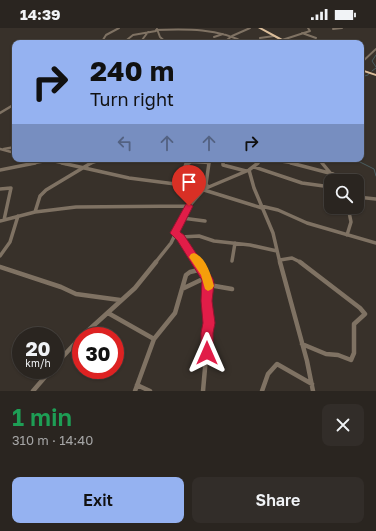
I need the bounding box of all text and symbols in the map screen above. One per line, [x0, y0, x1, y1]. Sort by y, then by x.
text: 14:39 [20, 5, 61, 23]
text: 240 m [90, 54, 174, 87]
icon: right [24, 56, 76, 108]
text: Turn right [90, 88, 174, 110]
icon: left [114, 132, 136, 154]
icon: ahead [156, 132, 178, 154]
icon: ahead [198, 132, 220, 154]
icon: right [240, 132, 262, 154]
pin [172, 165, 206, 206]
icon: arrive [178, 171, 200, 193]
map controls [324, 174, 364, 214]
button: search [324, 174, 364, 214]
speed limit sign: 30 [72, 327, 124, 379]
position arrow [186, 332, 228, 374]
text: 20 [25, 336, 51, 360]
text: km/h [25, 357, 51, 369]
text: 1 min [12, 402, 72, 431]
button: close [322, 404, 364, 446]
text: 310 m · 14:40 [12, 432, 93, 448]
button: Exit [12, 477, 184, 523]
button: Share [192, 477, 364, 523]

